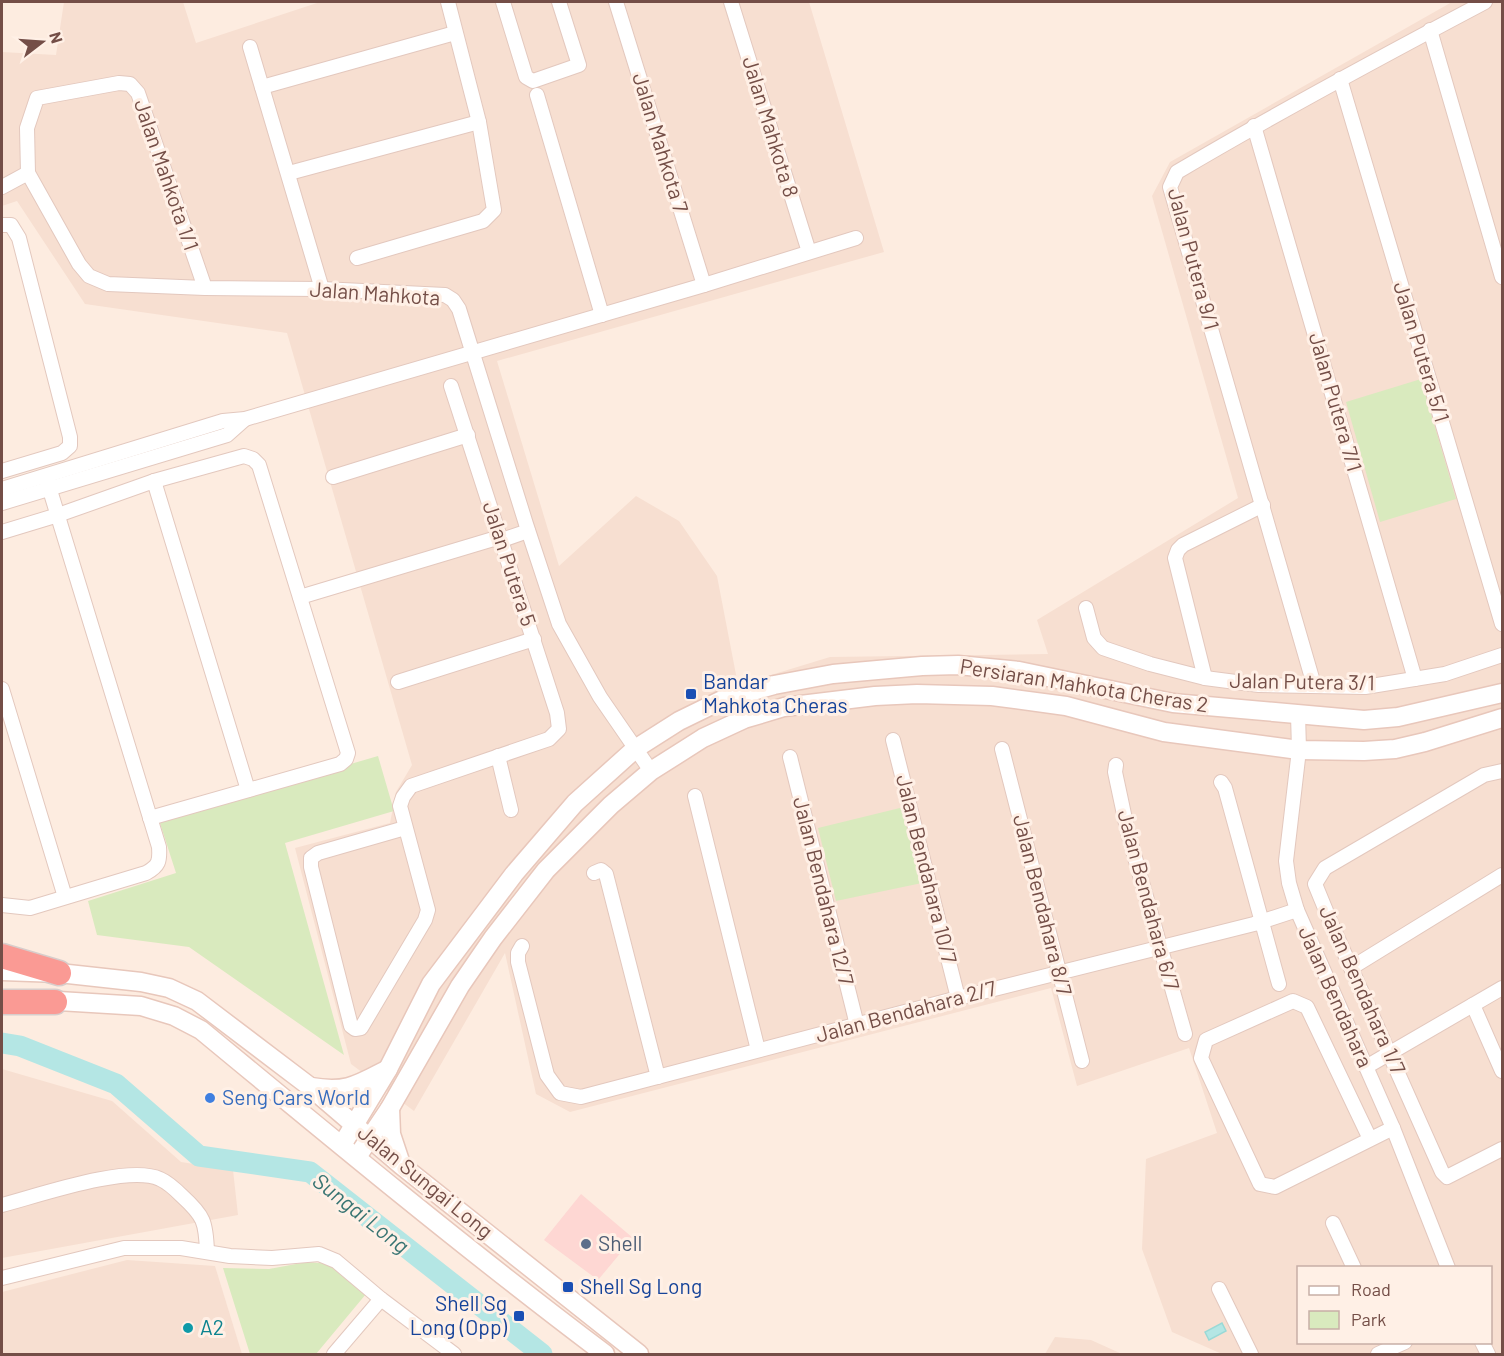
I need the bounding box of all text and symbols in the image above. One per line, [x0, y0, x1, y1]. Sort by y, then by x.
north arrow [12, 12, 72, 72]
text: N [46, 30, 67, 45]
street label: Jalan Mahkota 8 [738, 53, 805, 200]
street label: Jalan Mahkota 7 [628, 70, 695, 216]
street label: Jalan Mahkota 1/1 [130, 96, 205, 253]
street label: Jalan Putera 9/1 [1164, 185, 1225, 332]
street label: Jalan Mahkota [309, 275, 441, 310]
street label: Jalan Putera 5/1 [1389, 278, 1456, 425]
street label: Jalan Putera 7/1 [1305, 329, 1368, 474]
street label: Jalan Putera 5 [479, 498, 542, 629]
street label: Persiaran Mahkota Cheras 2 [958, 653, 1210, 716]
street label: Jalan Putera 3/1 [1229, 667, 1375, 694]
place label: Bandar Mahkota Cheras [703, 668, 848, 717]
marker: Bandar Mahkota Cheras [684, 687, 698, 701]
street label: Jalan Bendahara 10/7 [892, 772, 963, 966]
street label: Jalan Bendahara 12/7 [789, 794, 860, 987]
street label: Jalan Bendahara 6/7 [1113, 807, 1186, 992]
street label: Jalan Bendahara 8/7 [1009, 812, 1078, 998]
street label: Jalan Bendahara 1/7 [1313, 902, 1411, 1078]
street label: Jalan Bendahara [1293, 922, 1377, 1072]
street label: Jalan Bendahara 2/7 [813, 974, 999, 1047]
place label: Seng Cars World [222, 1084, 370, 1109]
marker: Seng Cars World [203, 1091, 217, 1105]
street label: Jalan Sungai Long [352, 1120, 498, 1244]
water label: Sungai Long [308, 1167, 414, 1259]
place label: Shell [598, 1230, 642, 1255]
marker: Shell [579, 1237, 593, 1251]
legend [1297, 1266, 1492, 1344]
place label: Shell Sg Long [580, 1273, 702, 1298]
text: Road [1351, 1278, 1391, 1300]
marker: Shell Sg Long [561, 1280, 575, 1294]
place label: Shell Sg Long (Opp) [410, 1290, 508, 1339]
text: Park [1351, 1308, 1386, 1330]
marker: Shell Sg Long (Opp) [512, 1309, 526, 1323]
place label: A2 [200, 1314, 224, 1339]
marker: A2 [181, 1321, 195, 1335]

